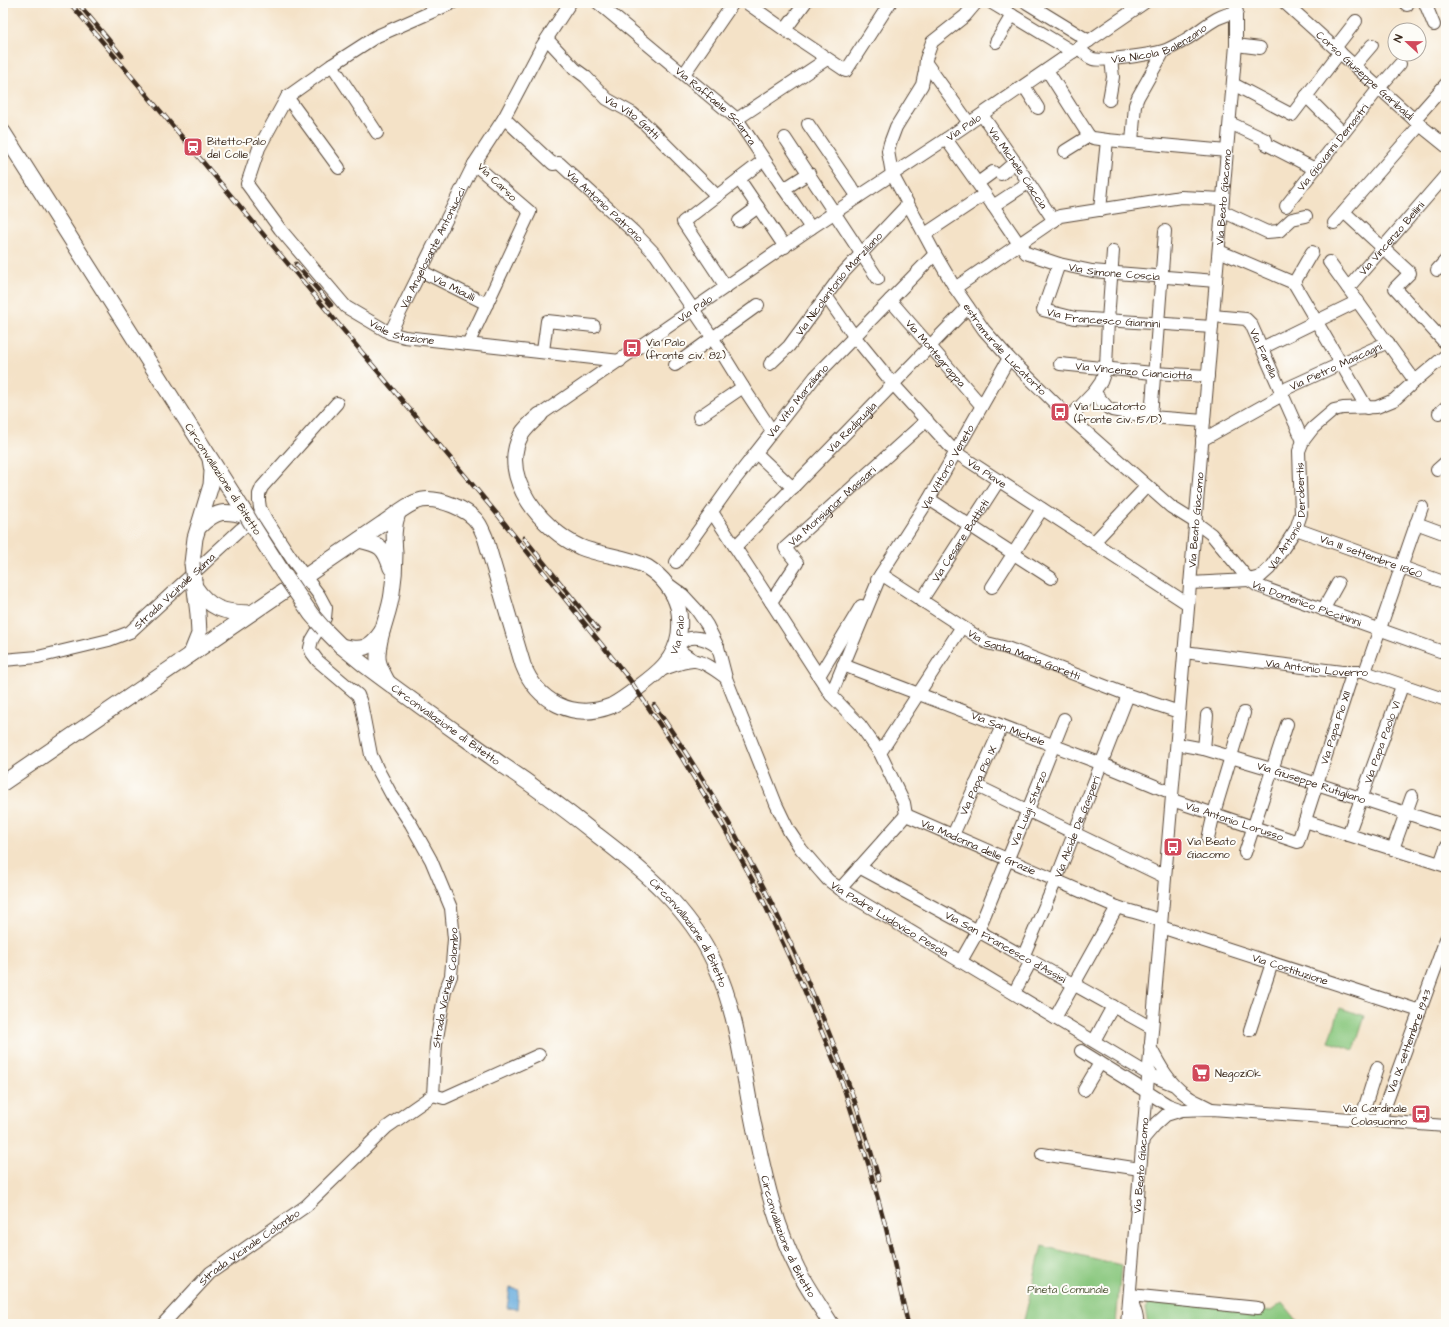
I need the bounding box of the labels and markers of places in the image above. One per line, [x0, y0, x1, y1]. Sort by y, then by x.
place label: Bitetto-Palo del Colle [207, 134, 267, 162]
station icon: Bitetto-Palo del Colle [182, 136, 204, 158]
place label: Via Palo (fronte civ. 82) [646, 335, 726, 363]
bus stop icon: Via Palo (fronte civ. 82) [621, 337, 643, 359]
place label: Via Lucatorto (fronte civ. 15/D) [1074, 399, 1162, 427]
bus stop icon: Via Lucatorto (fronte civ. 15/D) [1049, 401, 1071, 423]
place label: Via Beato Giacomo [1187, 834, 1236, 862]
bus stop icon: Via Beato Giacomo [1162, 836, 1184, 858]
supermarket icon: NegoziOk [1190, 1062, 1212, 1084]
place label: NegoziOk [1215, 1066, 1261, 1082]
place label: Via Cardinale Colasuonno [1343, 1101, 1408, 1129]
bus stop icon: Via Cardinale Colasuonno [1410, 1103, 1432, 1125]

